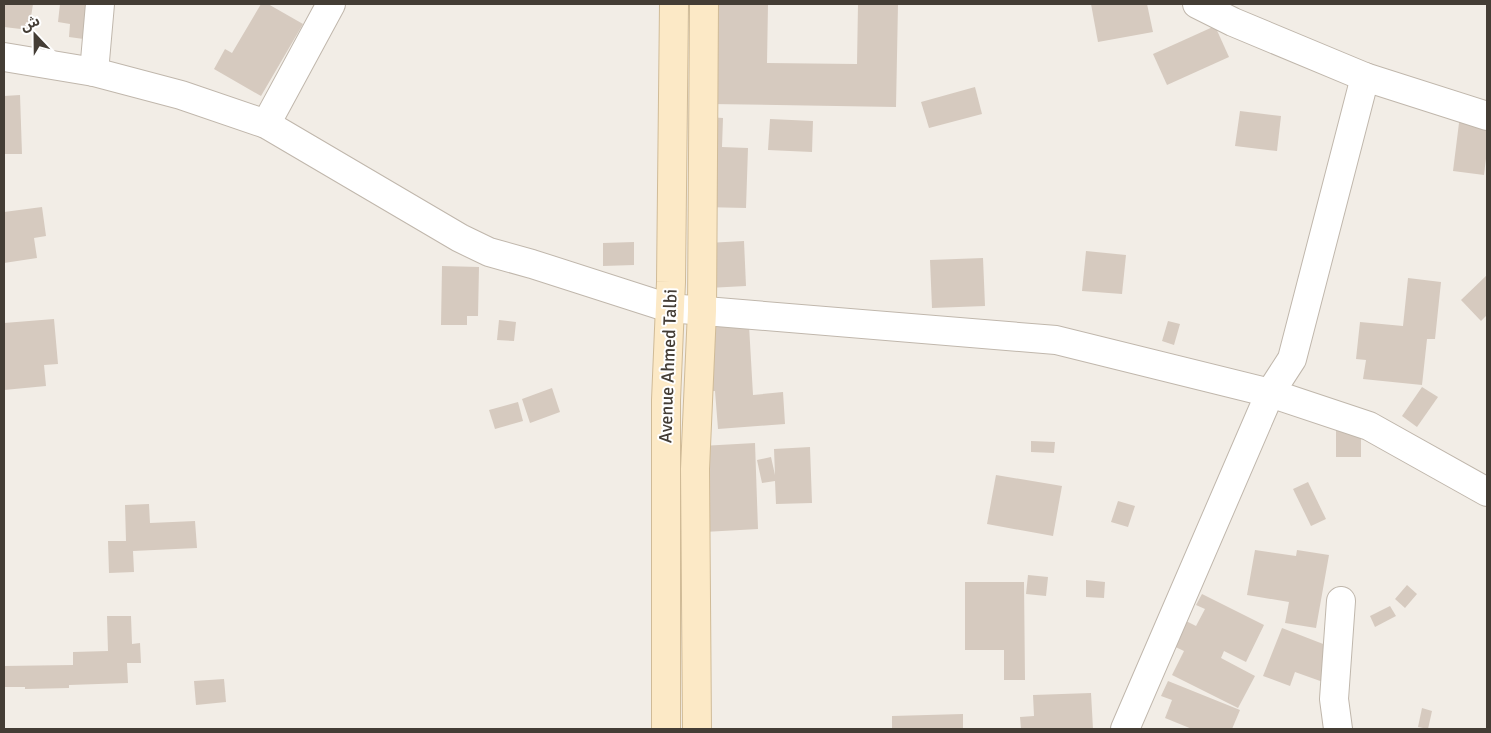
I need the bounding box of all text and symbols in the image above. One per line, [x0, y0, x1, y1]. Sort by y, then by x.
north arrow [10, 10, 60, 60]
text: ش [18, 12, 42, 35]
street label: Avenue Ahmed Talbi [654, 289, 682, 443]

